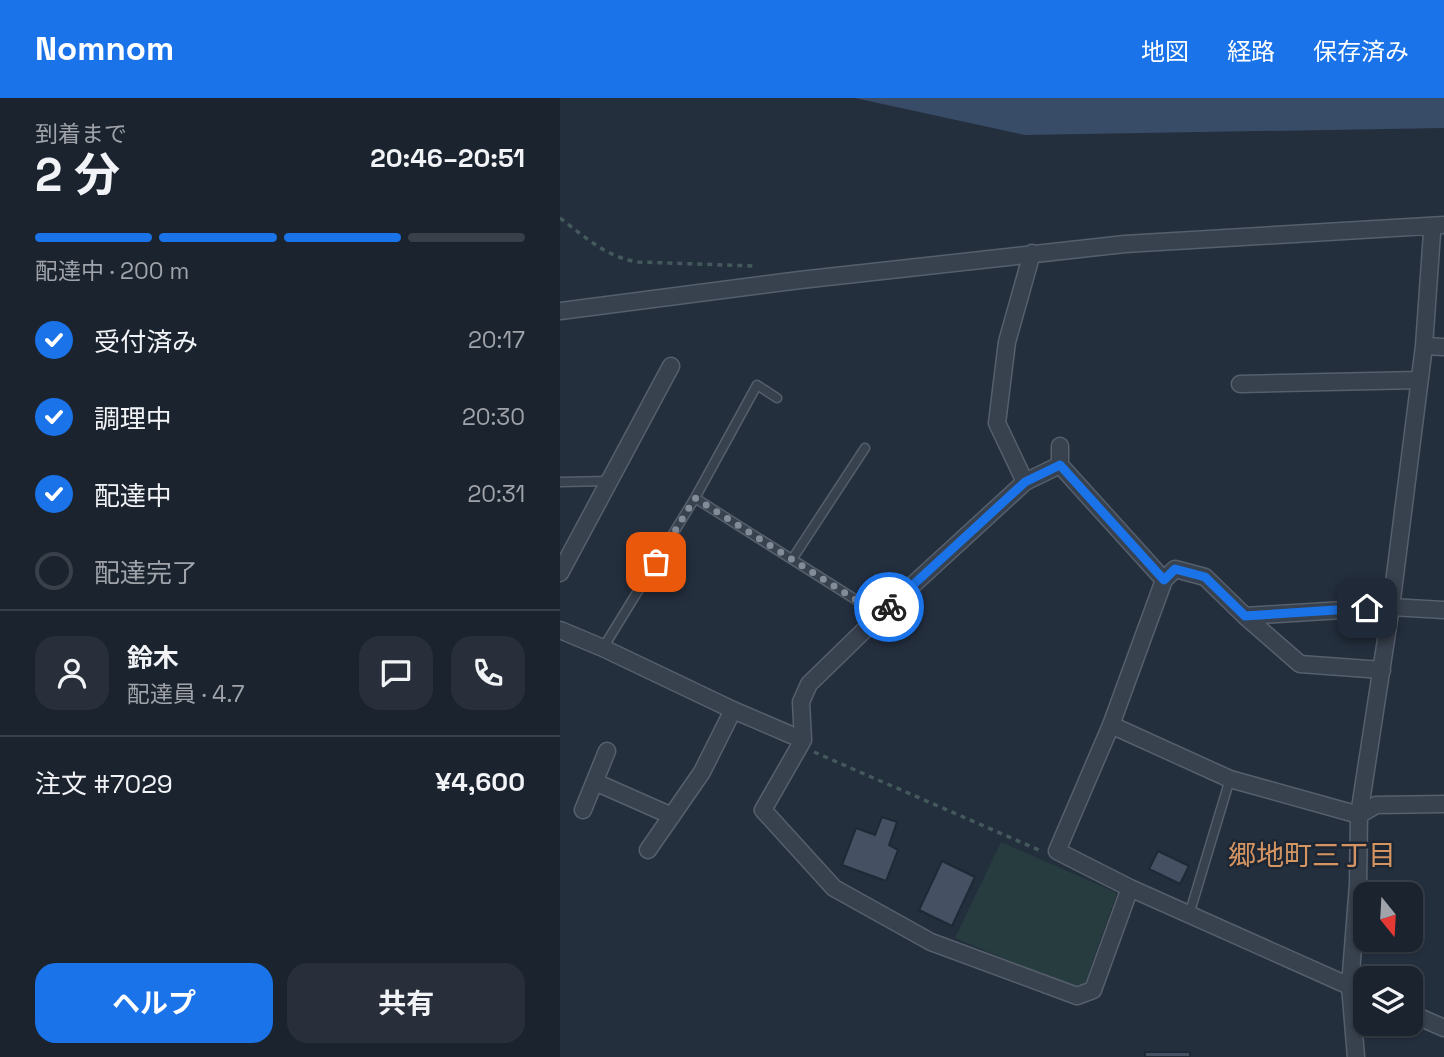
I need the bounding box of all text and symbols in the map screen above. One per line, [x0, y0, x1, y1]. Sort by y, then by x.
text: Nomnom [35, 28, 174, 70]
text: 地図 [1141, 36, 1189, 67]
text: 経路 [1227, 36, 1275, 67]
text: 保存済み [1313, 36, 1409, 67]
text: 到着まで [35, 119, 127, 149]
text: 20:46–20:51 [370, 141, 525, 175]
text: 2 分 [35, 146, 120, 204]
text: 配達中 · 200 m [35, 256, 189, 286]
icon: check [35, 321, 73, 359]
text: 受付済み [94, 325, 198, 359]
text: 20:17 [468, 325, 525, 355]
icon: check [35, 398, 73, 436]
text: 調理中 [94, 402, 172, 436]
text: 20:30 [462, 402, 525, 432]
icon: check [35, 475, 73, 513]
text: 配達中 [94, 479, 172, 513]
text: 20:31 [467, 479, 525, 509]
pin [626, 532, 686, 592]
icon: bag [637, 543, 675, 581]
text: 配達完了 [94, 556, 198, 590]
courier [854, 572, 924, 642]
pin [1337, 578, 1397, 638]
icon: bike [870, 588, 908, 626]
icon: home [1348, 589, 1386, 627]
button: person [35, 636, 109, 710]
button: chat [359, 636, 433, 710]
button: phone [451, 636, 525, 710]
text: 鈴木 [127, 641, 179, 675]
text: 配達員 · 4.7 [127, 679, 244, 709]
text: ¥4,600 [435, 765, 525, 799]
text: 注文 #7029 [35, 767, 173, 801]
district label: 郷地町三丁目 [1228, 837, 1396, 873]
north arrow [1353, 882, 1423, 952]
map controls [1353, 882, 1423, 1036]
button: ヘルプ [35, 963, 273, 1043]
button: 共有 [287, 963, 525, 1043]
button: layers [1353, 966, 1423, 1036]

